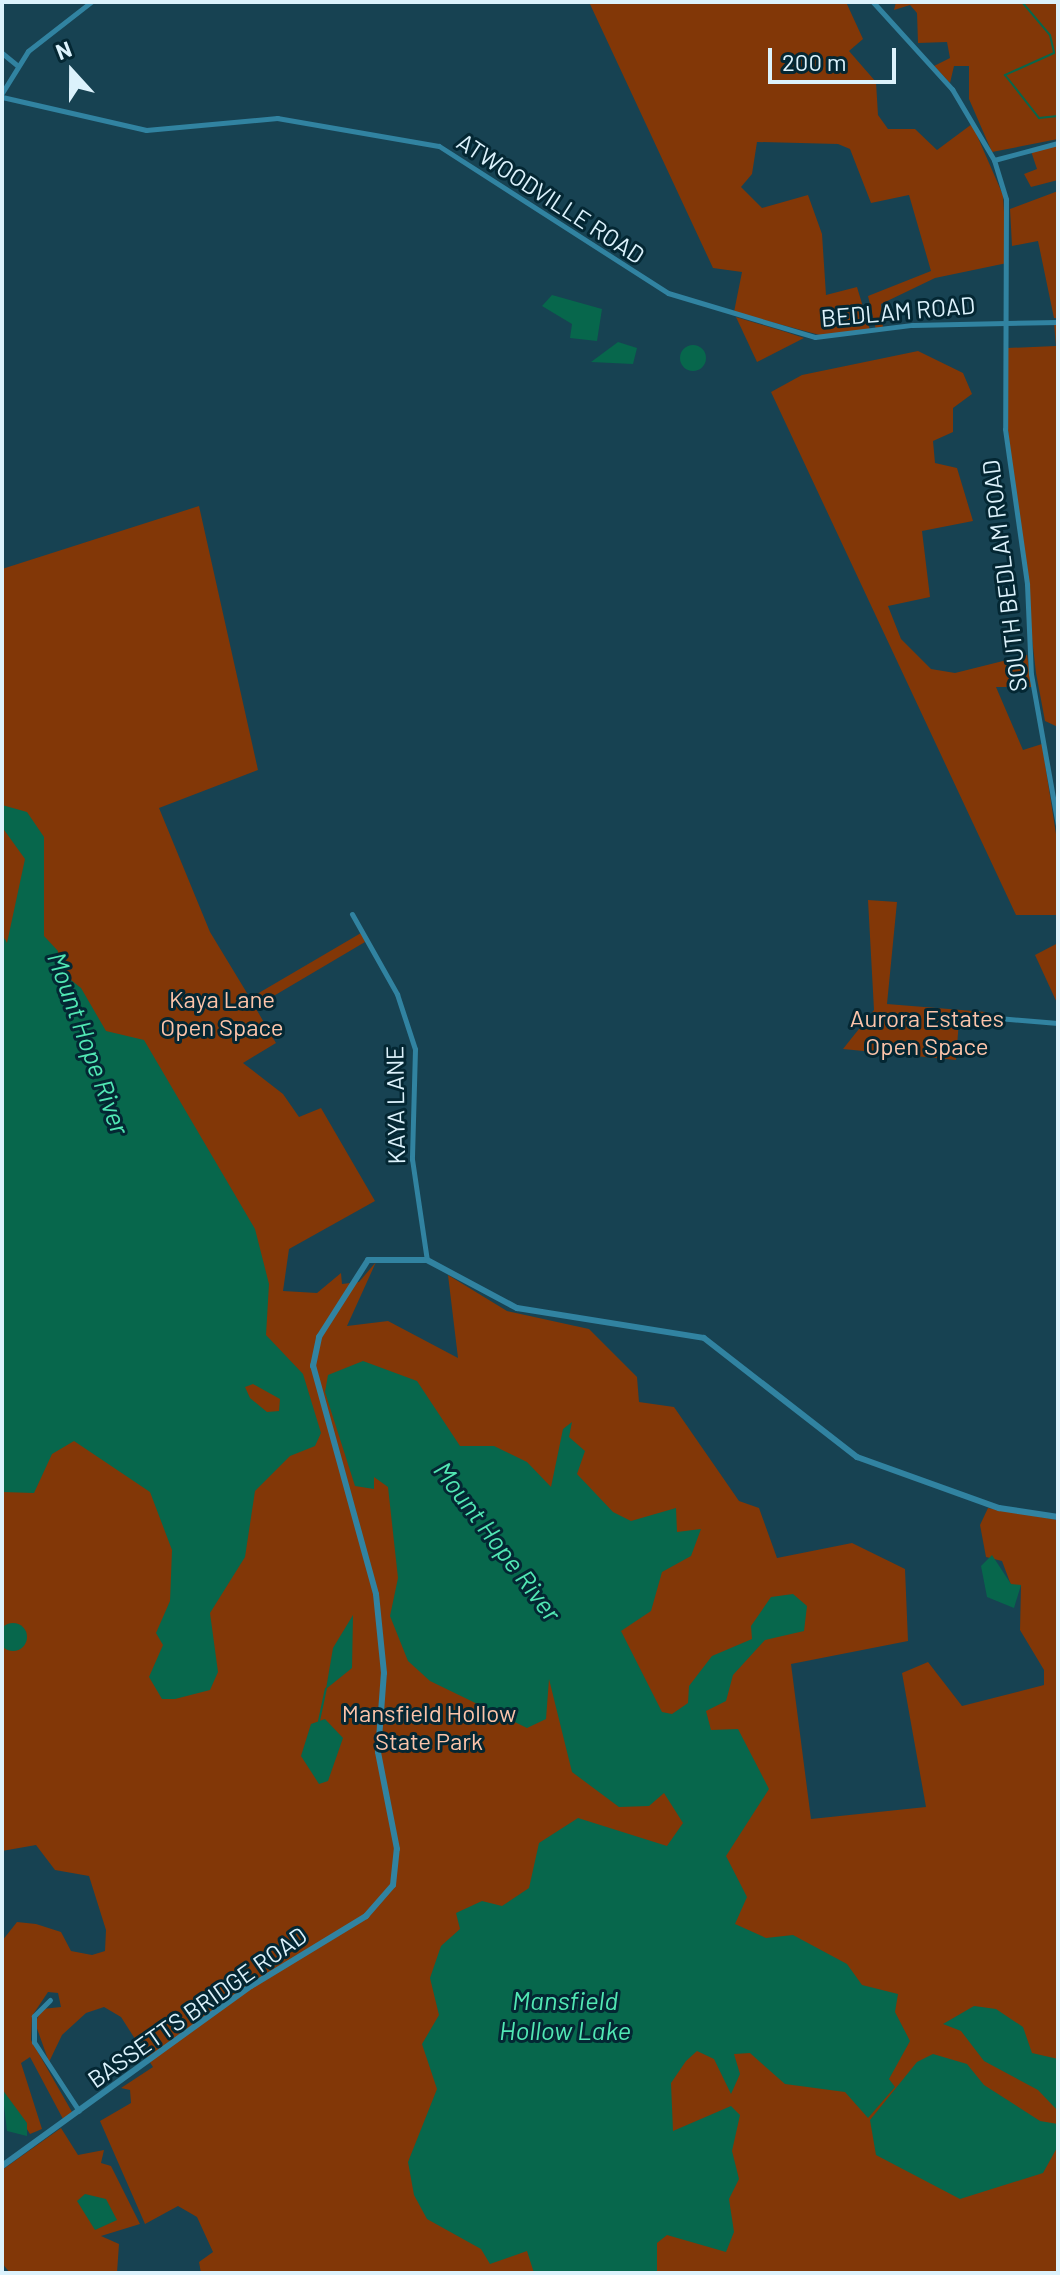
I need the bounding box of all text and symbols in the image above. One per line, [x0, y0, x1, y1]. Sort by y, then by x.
north arrow [32, 32, 112, 112]
scale bar [772, 32, 900, 82]
text: N [52, 35, 75, 64]
text: 200 m [782, 47, 847, 76]
street label: ATWOODVILLE ROAD [452, 127, 650, 269]
street label: BEDLAM ROAD [820, 290, 976, 332]
street label: SOUTH BEDLAM ROAD [975, 459, 1033, 693]
water label: Mount Hope River [42, 948, 136, 1138]
park label: Kaya Lane Open Space [160, 985, 284, 1041]
park label: Aurora Estates Open Space [850, 1004, 1004, 1060]
street label: KAYA LANE [380, 1045, 410, 1165]
water label: Mount Hope River [428, 1455, 568, 1627]
park label: Mansfield Hollow State Park [342, 1699, 516, 1755]
street label: BASSETTS BRIDGE ROAD [82, 1920, 312, 2094]
water label: Mansfield Hollow Lake [499, 1984, 631, 2046]

